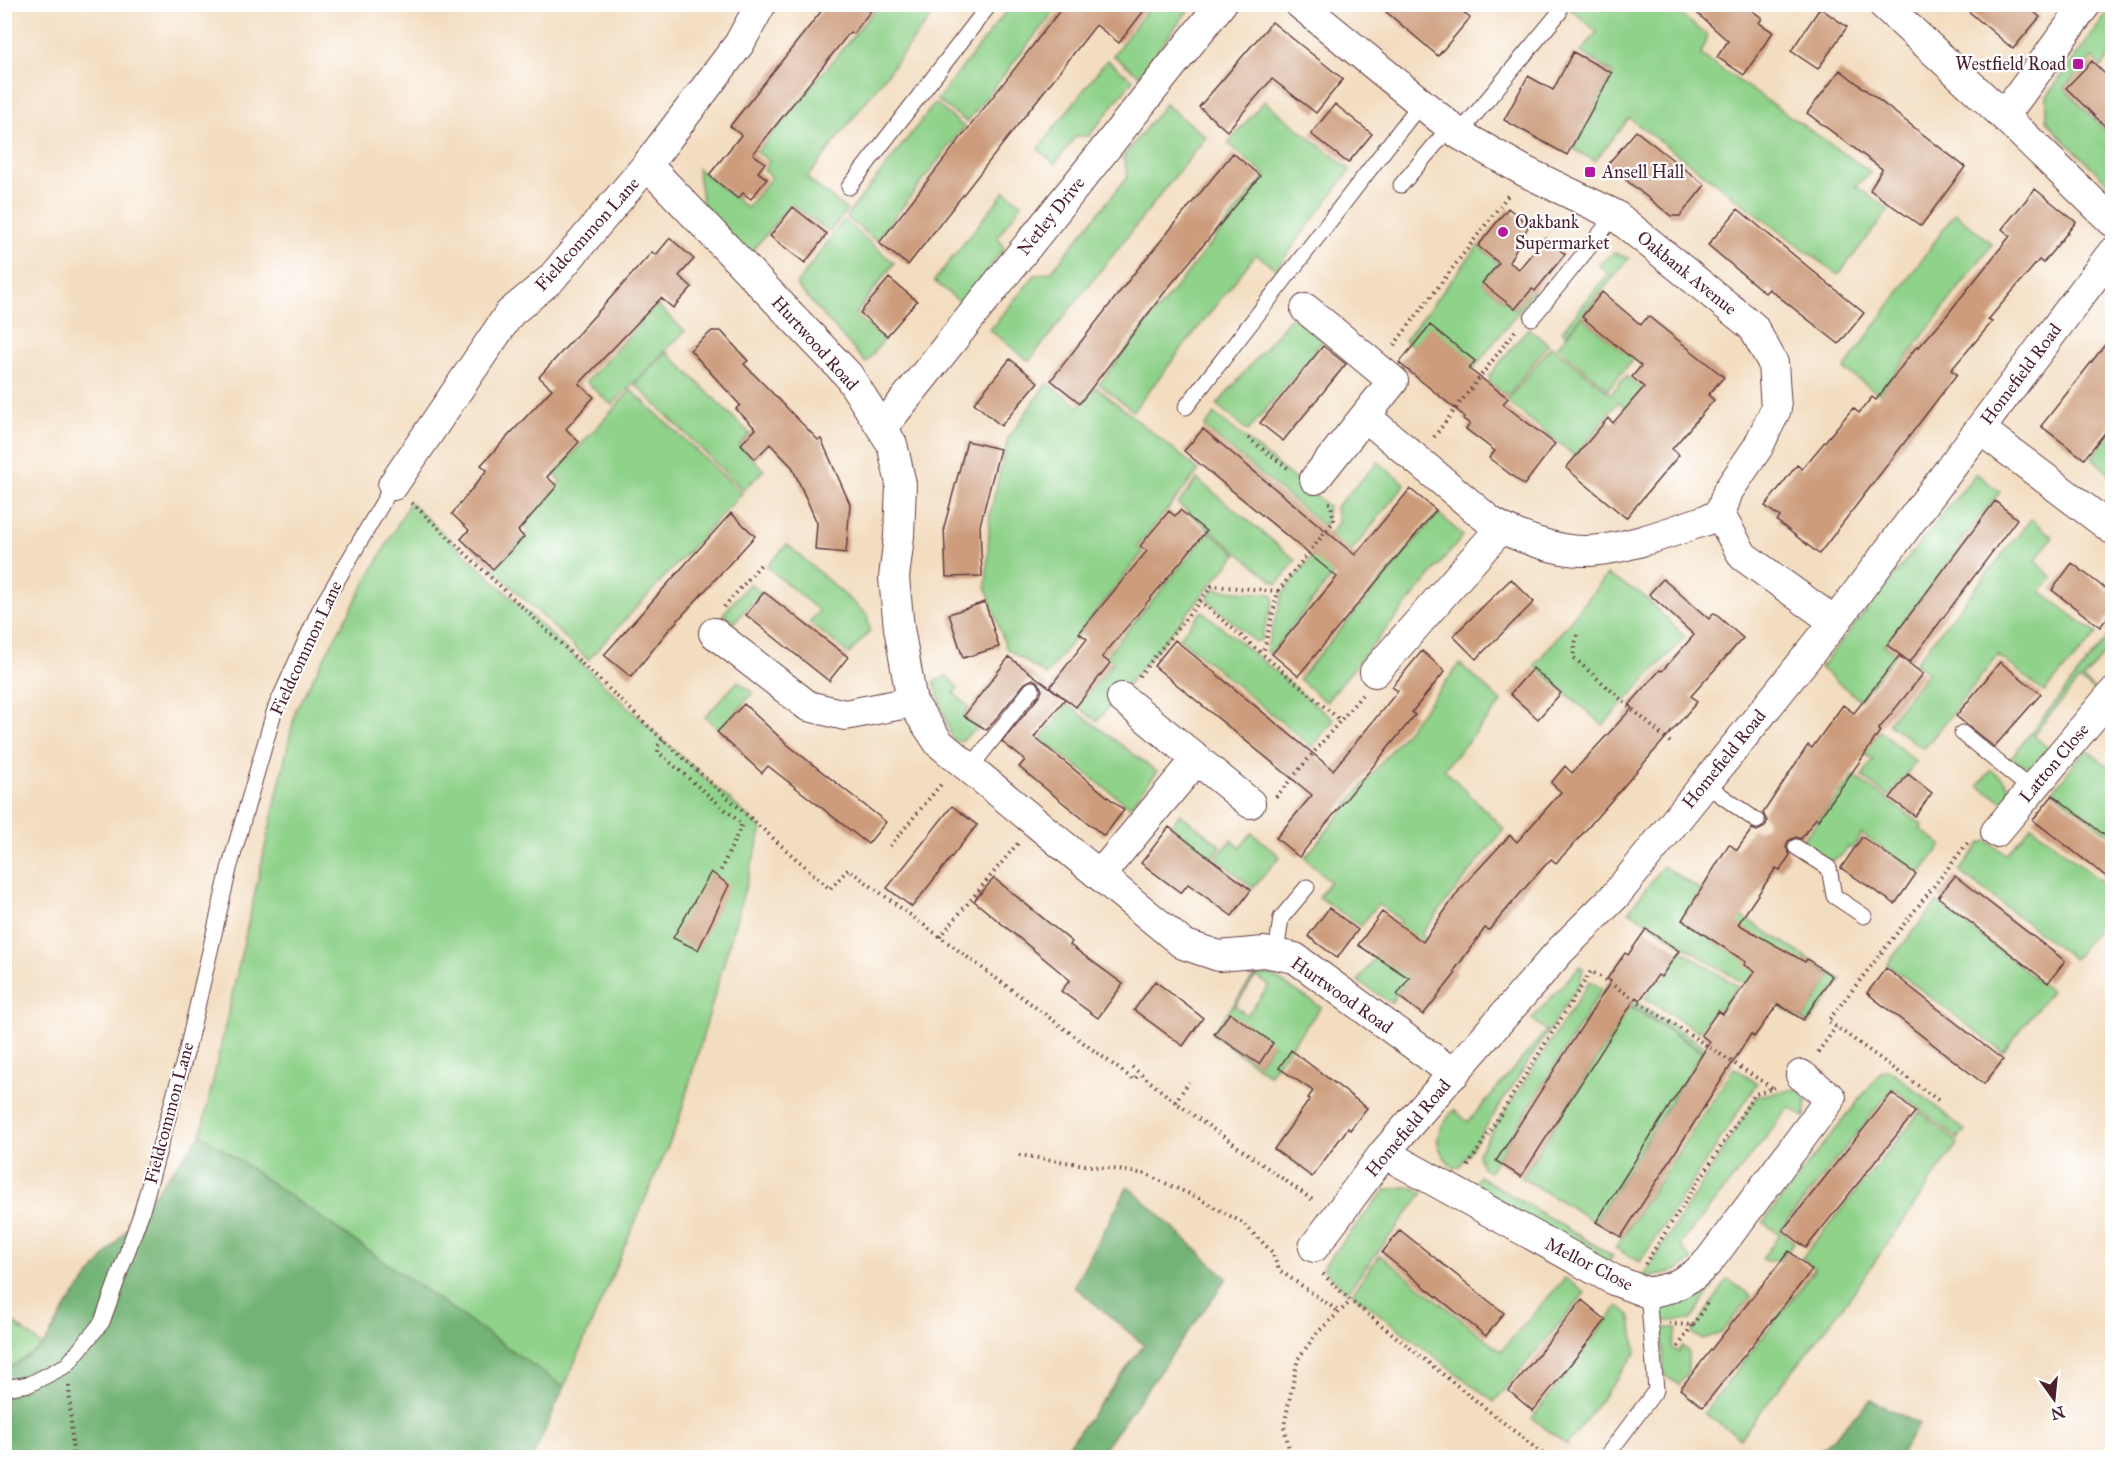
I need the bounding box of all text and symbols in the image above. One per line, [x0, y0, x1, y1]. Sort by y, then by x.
place label: Westfield Road [1955, 53, 2066, 75]
marker: Westfield Road [2071, 57, 2085, 71]
place label: Ansell Hall [1601, 161, 1685, 183]
marker: Ansell Hall [1583, 165, 1597, 179]
street label: Fieldcommon Lane [530, 172, 644, 296]
street label: Netley Drive [1013, 172, 1089, 260]
place label: Oakbank Supermarket [1515, 211, 1610, 254]
marker: Oakbank Supermarket [1496, 225, 1510, 239]
street label: Oakbank Avenue [1633, 226, 1741, 320]
street label: Hurtwood Road [767, 291, 863, 395]
street label: Homefield Road [1976, 319, 2066, 429]
street label: Fieldcommon Lane [265, 577, 347, 719]
street label: Homefield Road [1677, 705, 1771, 813]
street label: Latton Close [2014, 719, 2094, 807]
street label: Hurtwood Road [1287, 952, 1397, 1038]
street label: Fieldcommon Lane [139, 1040, 199, 1186]
street label: Homefield Road [1361, 1075, 1455, 1181]
street label: Mellor Close [1541, 1232, 1637, 1296]
north arrow [2024, 1369, 2084, 1429]
text: N [2048, 1402, 2067, 1424]

